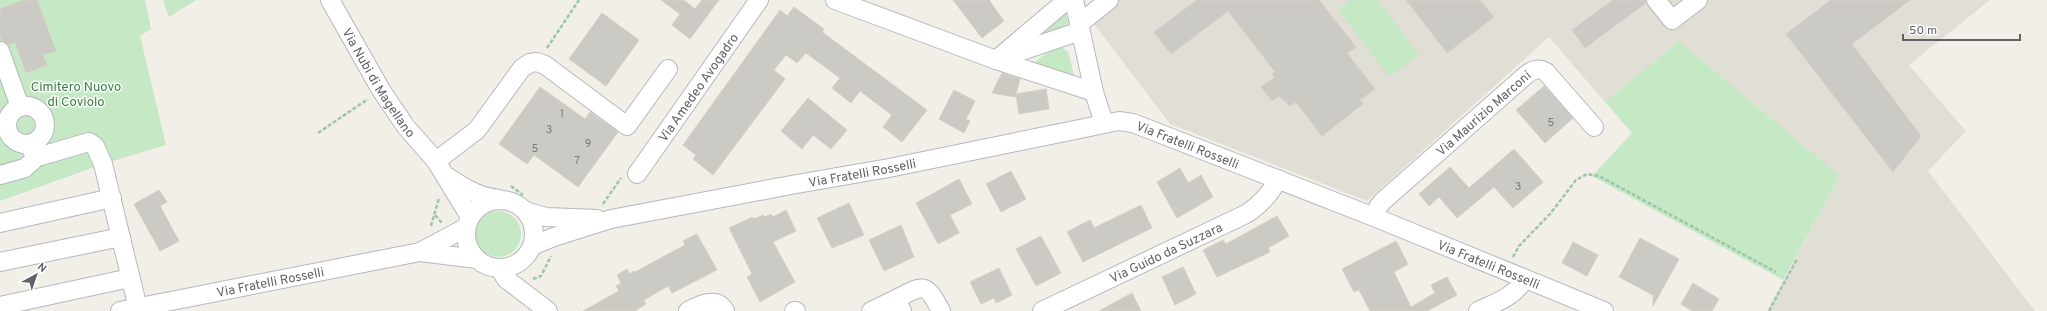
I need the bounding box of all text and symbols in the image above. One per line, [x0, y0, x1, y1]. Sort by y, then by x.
scale bar [1903, 16, 2020, 42]
text: 50 m [1909, 23, 1937, 39]
street label: Via Nubi di Magellano [338, 26, 418, 142]
street label: Via Amedeo Avogadro [656, 31, 743, 146]
street label: Via Maurizio Marconi [1434, 68, 1535, 160]
park label: Cimitero Nuovo di Coviolo [31, 80, 121, 111]
house number: 1 [560, 107, 564, 121]
house number: 5 [1548, 116, 1555, 130]
street label: Via Fratelli Rosselli [1133, 119, 1241, 174]
house number: 3 [546, 123, 552, 137]
house number: 9 [585, 137, 591, 151]
house number: 5 [532, 142, 539, 156]
house number: 7 [574, 154, 580, 168]
street label: Via Fratelli Rosselli [807, 157, 918, 192]
house number: 3 [1515, 180, 1521, 194]
street label: Via Guido da Suzzara [1108, 220, 1226, 288]
street label: Via Fratelli Rosselli [1435, 238, 1542, 294]
north arrow [16, 255, 56, 295]
text: N [34, 260, 49, 276]
street label: Via Fratelli Rosselli [215, 265, 326, 302]

